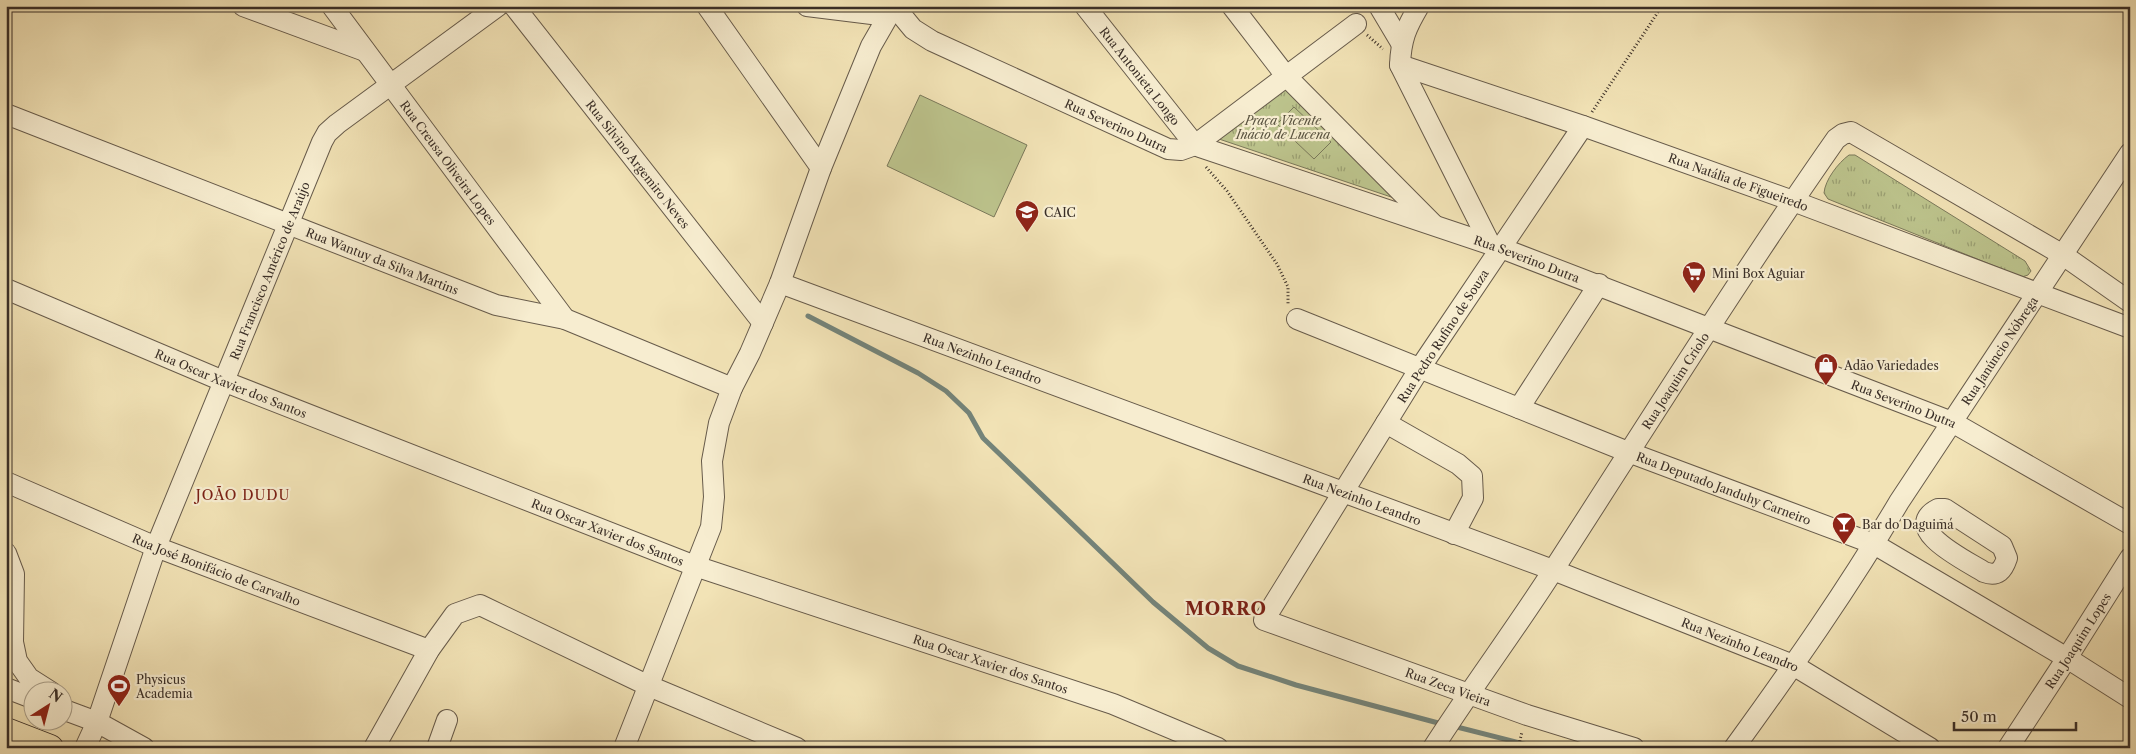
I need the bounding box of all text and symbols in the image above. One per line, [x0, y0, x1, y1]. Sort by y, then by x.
street label: Rua Antonieta Longo [1097, 24, 1184, 128]
street label: Rua Severino Dutra [1062, 95, 1171, 156]
street label: Rua Creusa Oliveira Lopes [397, 97, 500, 227]
street label: Rua Silvino Argemiro Neves [583, 97, 693, 231]
park label: Praça Vicente Inácio de Lucena [1235, 113, 1330, 142]
street label: Rua Natália de Figueiredo [1666, 150, 1811, 214]
street label: Rua Francisco Américo de Araújo [226, 179, 312, 362]
school or university icon: CAIC [1014, 199, 1040, 233]
place label: CAIC [1044, 205, 1076, 220]
street label: Rua Wantuy da Silva Martins [304, 224, 461, 297]
street label: Rua Severino Dutra [1472, 232, 1582, 285]
supermarket icon: Mini Box Aguiar [1681, 260, 1707, 294]
street label: Rua Pedro Rufino de Souza [1394, 266, 1492, 406]
place label: Mini Box Aguiar [1712, 266, 1805, 281]
street label: Rua Janúncio Nóbrega [1958, 293, 2041, 408]
street label: Rua Nezinho Leandro [921, 329, 1044, 387]
street label: Rua Joaquim Criolo [1638, 329, 1712, 432]
street label: Rua Oscar Xavier dos Santos [153, 346, 309, 421]
shop icon: Adão Variedades [1813, 352, 1839, 386]
place label: Adão Variedades [1843, 358, 1939, 373]
street label: Rua Severino Dutra [1849, 376, 1960, 431]
street label: Rua Deputado Janduhy Carneiro [1634, 448, 1813, 527]
street label: Rua Nezinho Leandro [1301, 470, 1424, 528]
district label: JOÃO DUDU [194, 485, 290, 504]
street label: Rua Oscar Xavier dos Santos [529, 495, 686, 568]
bar icon: Bar do Daguimá [1831, 511, 1857, 545]
place label: Bar do Daguimá [1862, 517, 1954, 532]
street label: Rua José Bonifácio de Carvalho [130, 530, 303, 608]
street label: Rua Joaquim Lopes [2042, 590, 2114, 691]
district label: MORRO [1185, 598, 1267, 620]
street label: Rua Nezinho Leandro [1679, 614, 1802, 675]
street label: Rua Oscar Xavier dos Santos [911, 631, 1070, 696]
street label: Rua Zeca Vieira [1403, 664, 1494, 709]
place label: Physicus Academia [135, 672, 193, 701]
sports icon: Physicus Academia [106, 673, 132, 707]
north arrow [22, 682, 72, 732]
text: N [45, 685, 66, 706]
scale bar [1954, 699, 2076, 731]
text: 50 m [1961, 707, 1997, 726]

